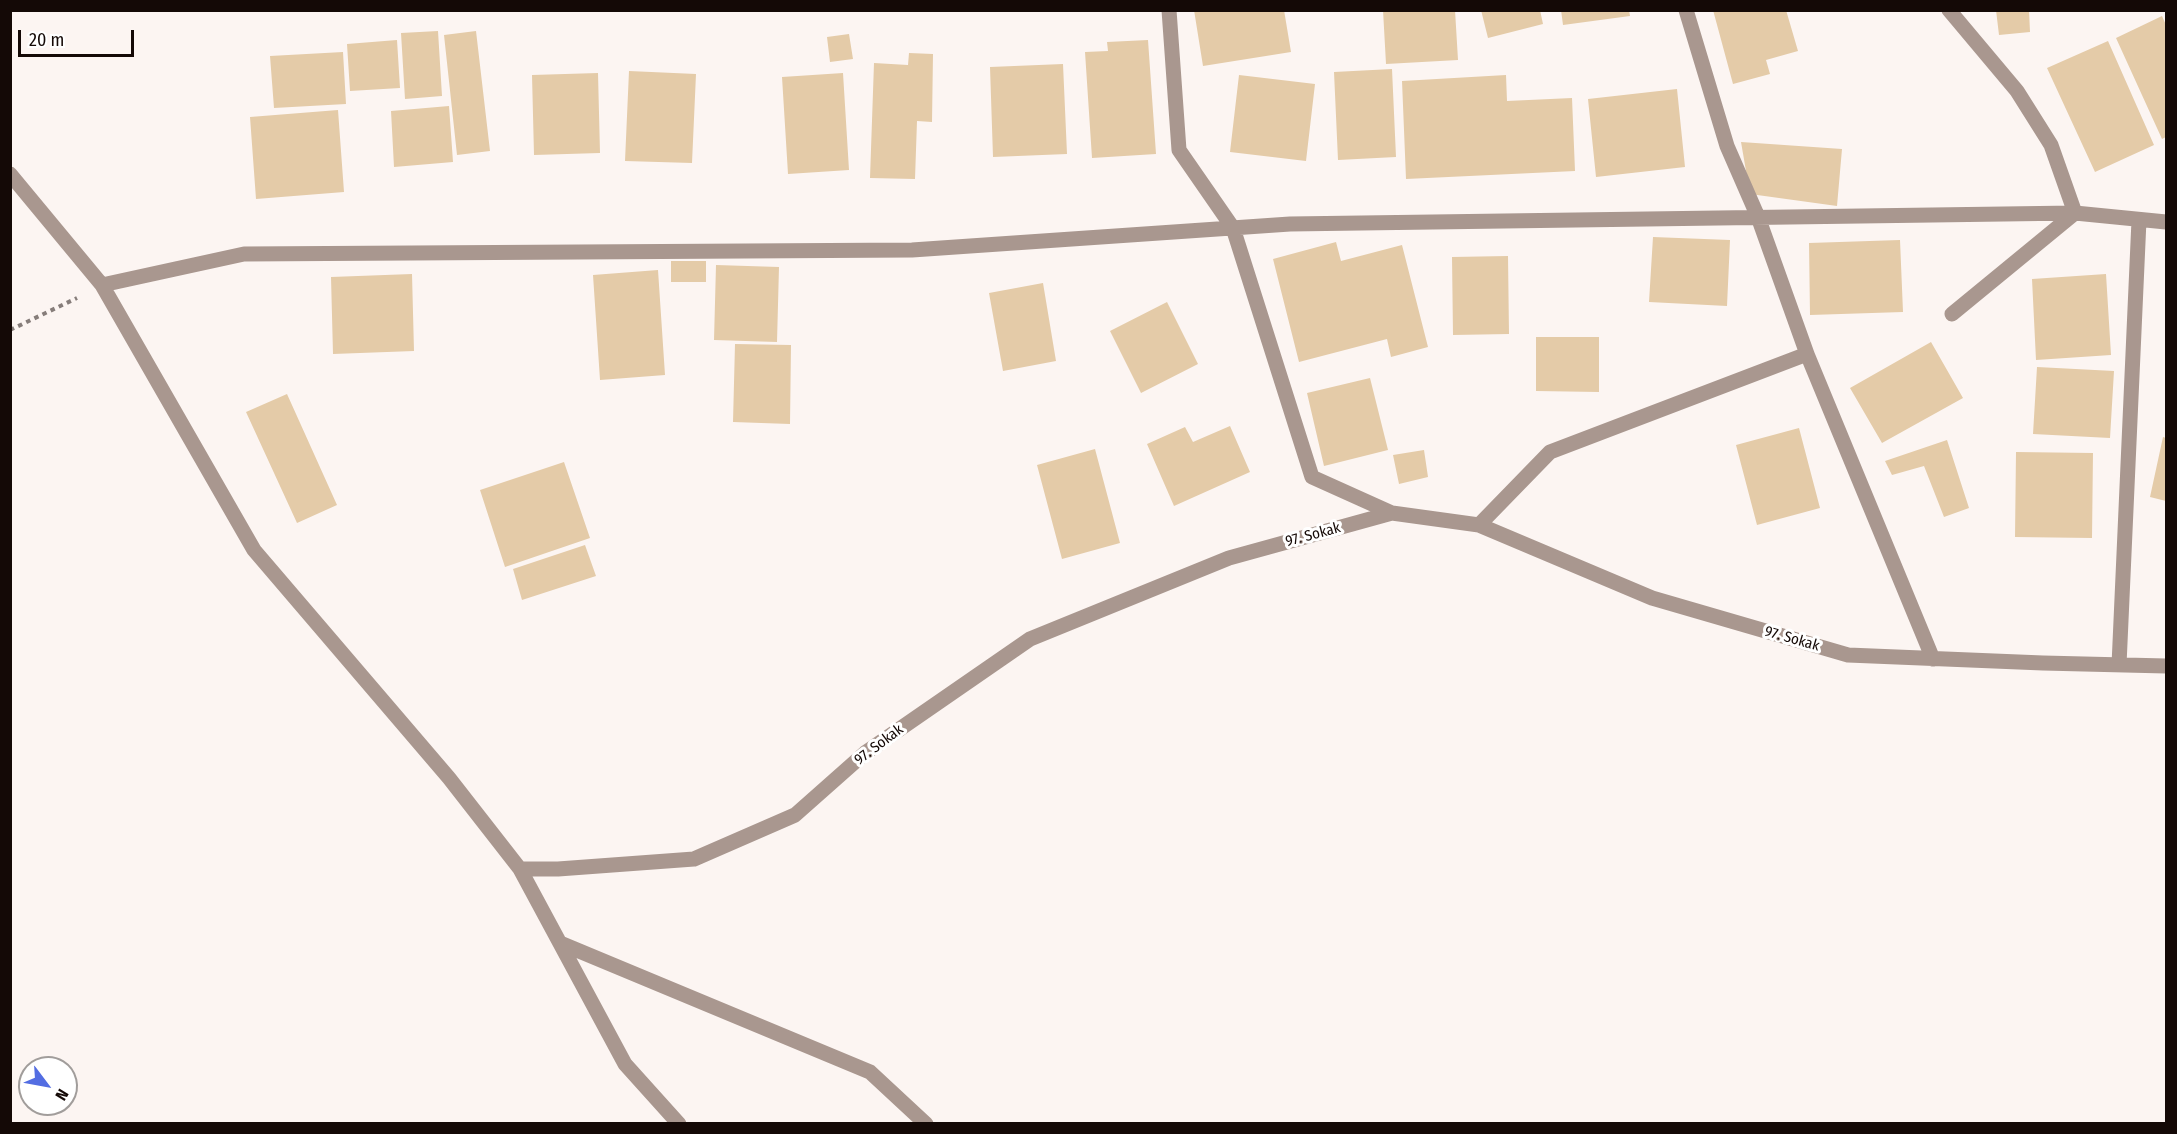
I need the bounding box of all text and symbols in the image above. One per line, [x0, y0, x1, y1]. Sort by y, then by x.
scale bar [21, 18, 136, 56]
text: 20 m [29, 29, 64, 51]
street label: 97. Sokak [1283, 519, 1343, 551]
street label: 97. Sokak [1762, 623, 1822, 655]
street label: 97. Sokak [851, 721, 907, 769]
north arrow [18, 1056, 78, 1116]
text: N [51, 1086, 73, 1104]

